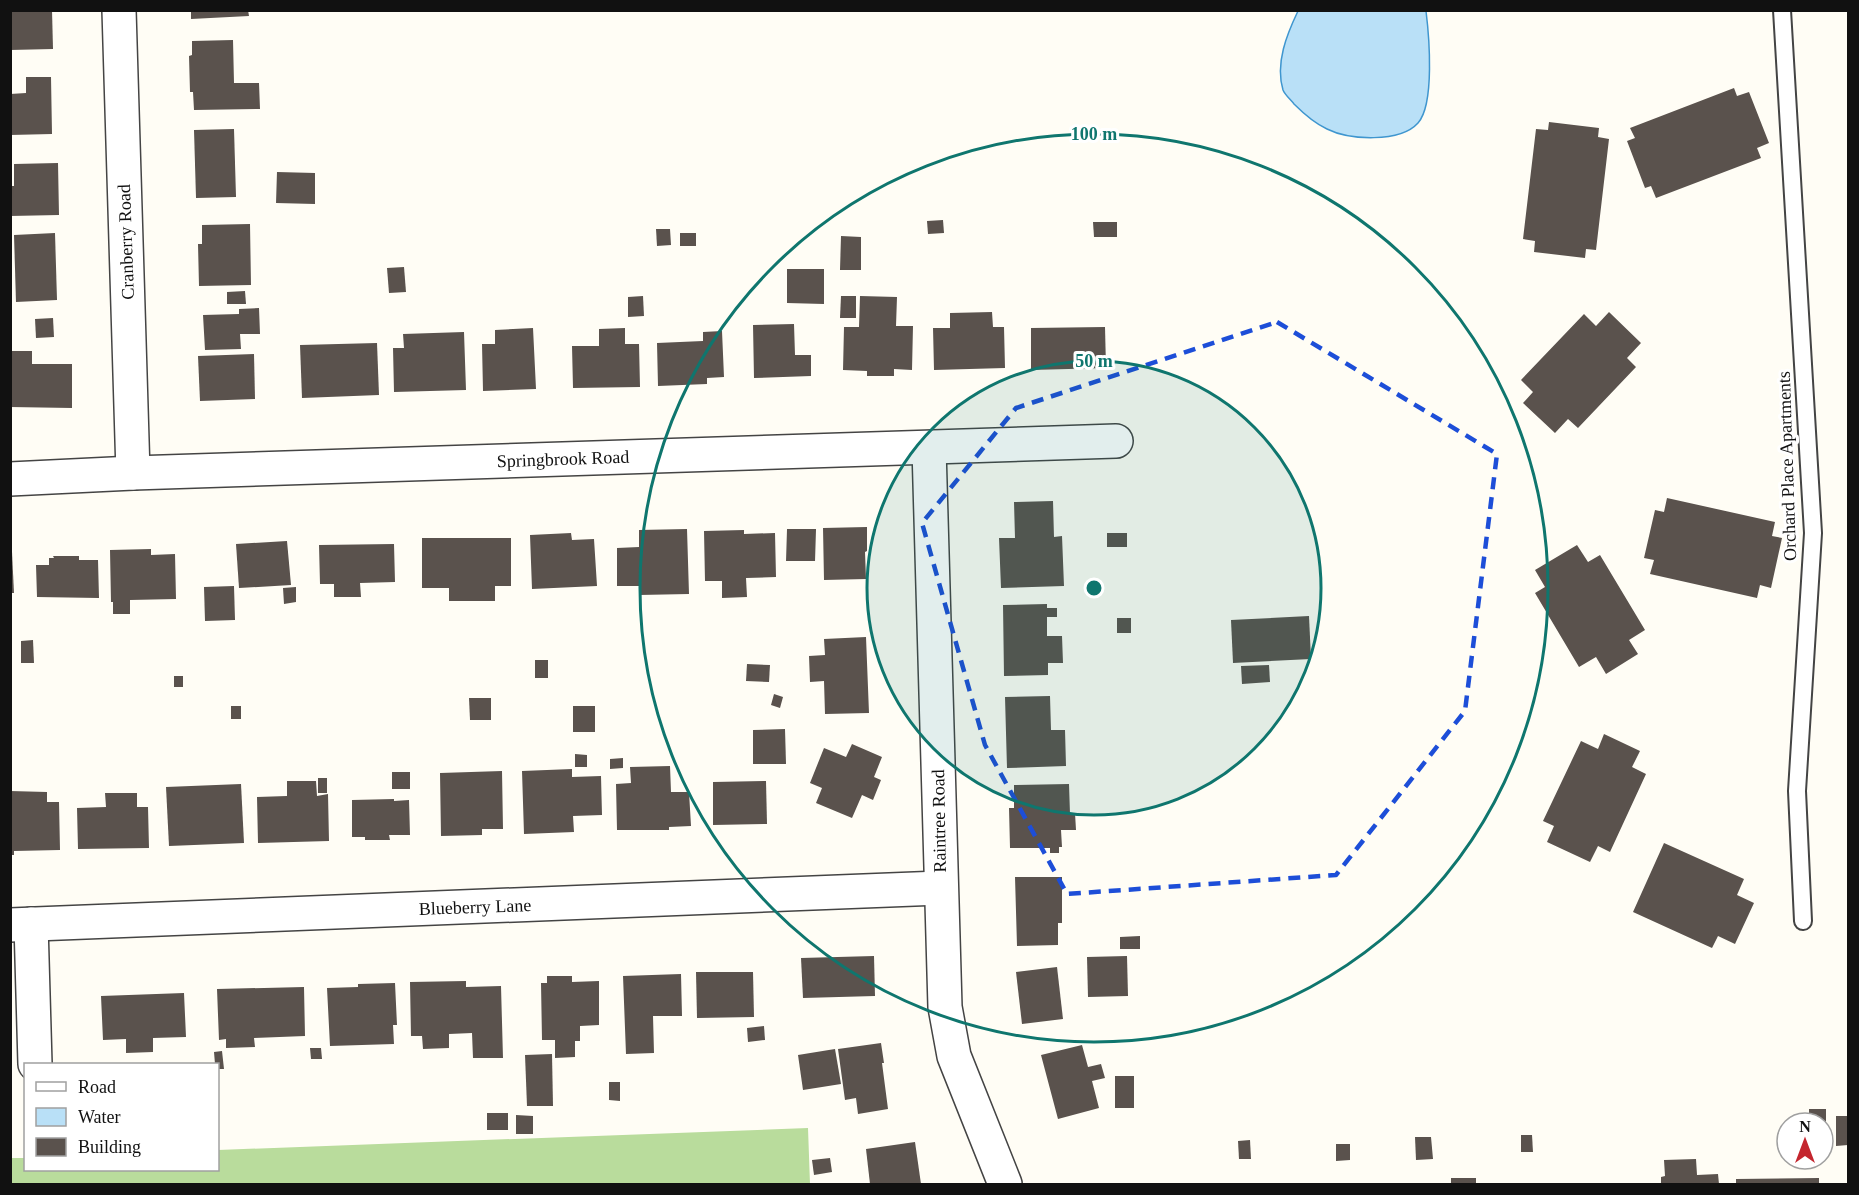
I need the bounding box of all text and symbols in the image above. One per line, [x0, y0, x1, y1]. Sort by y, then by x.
text: 100 m [1071, 124, 1117, 144]
street label: Cranberry Road [114, 184, 138, 300]
text: 50 m [1075, 351, 1113, 371]
street label: Orchard Place Apartments [1774, 371, 1800, 561]
street label: Springbrook Road [496, 447, 630, 471]
centre of rings [1084, 578, 1104, 598]
street label: Raintree Road [928, 769, 950, 873]
street label: Blueberry Lane [418, 895, 532, 919]
legend [24, 1063, 219, 1171]
text: Road [78, 1077, 116, 1097]
text: Water [78, 1107, 121, 1127]
north arrow [1775, 1111, 1835, 1171]
text: N [1799, 1118, 1811, 1135]
text: Building [78, 1137, 141, 1157]

